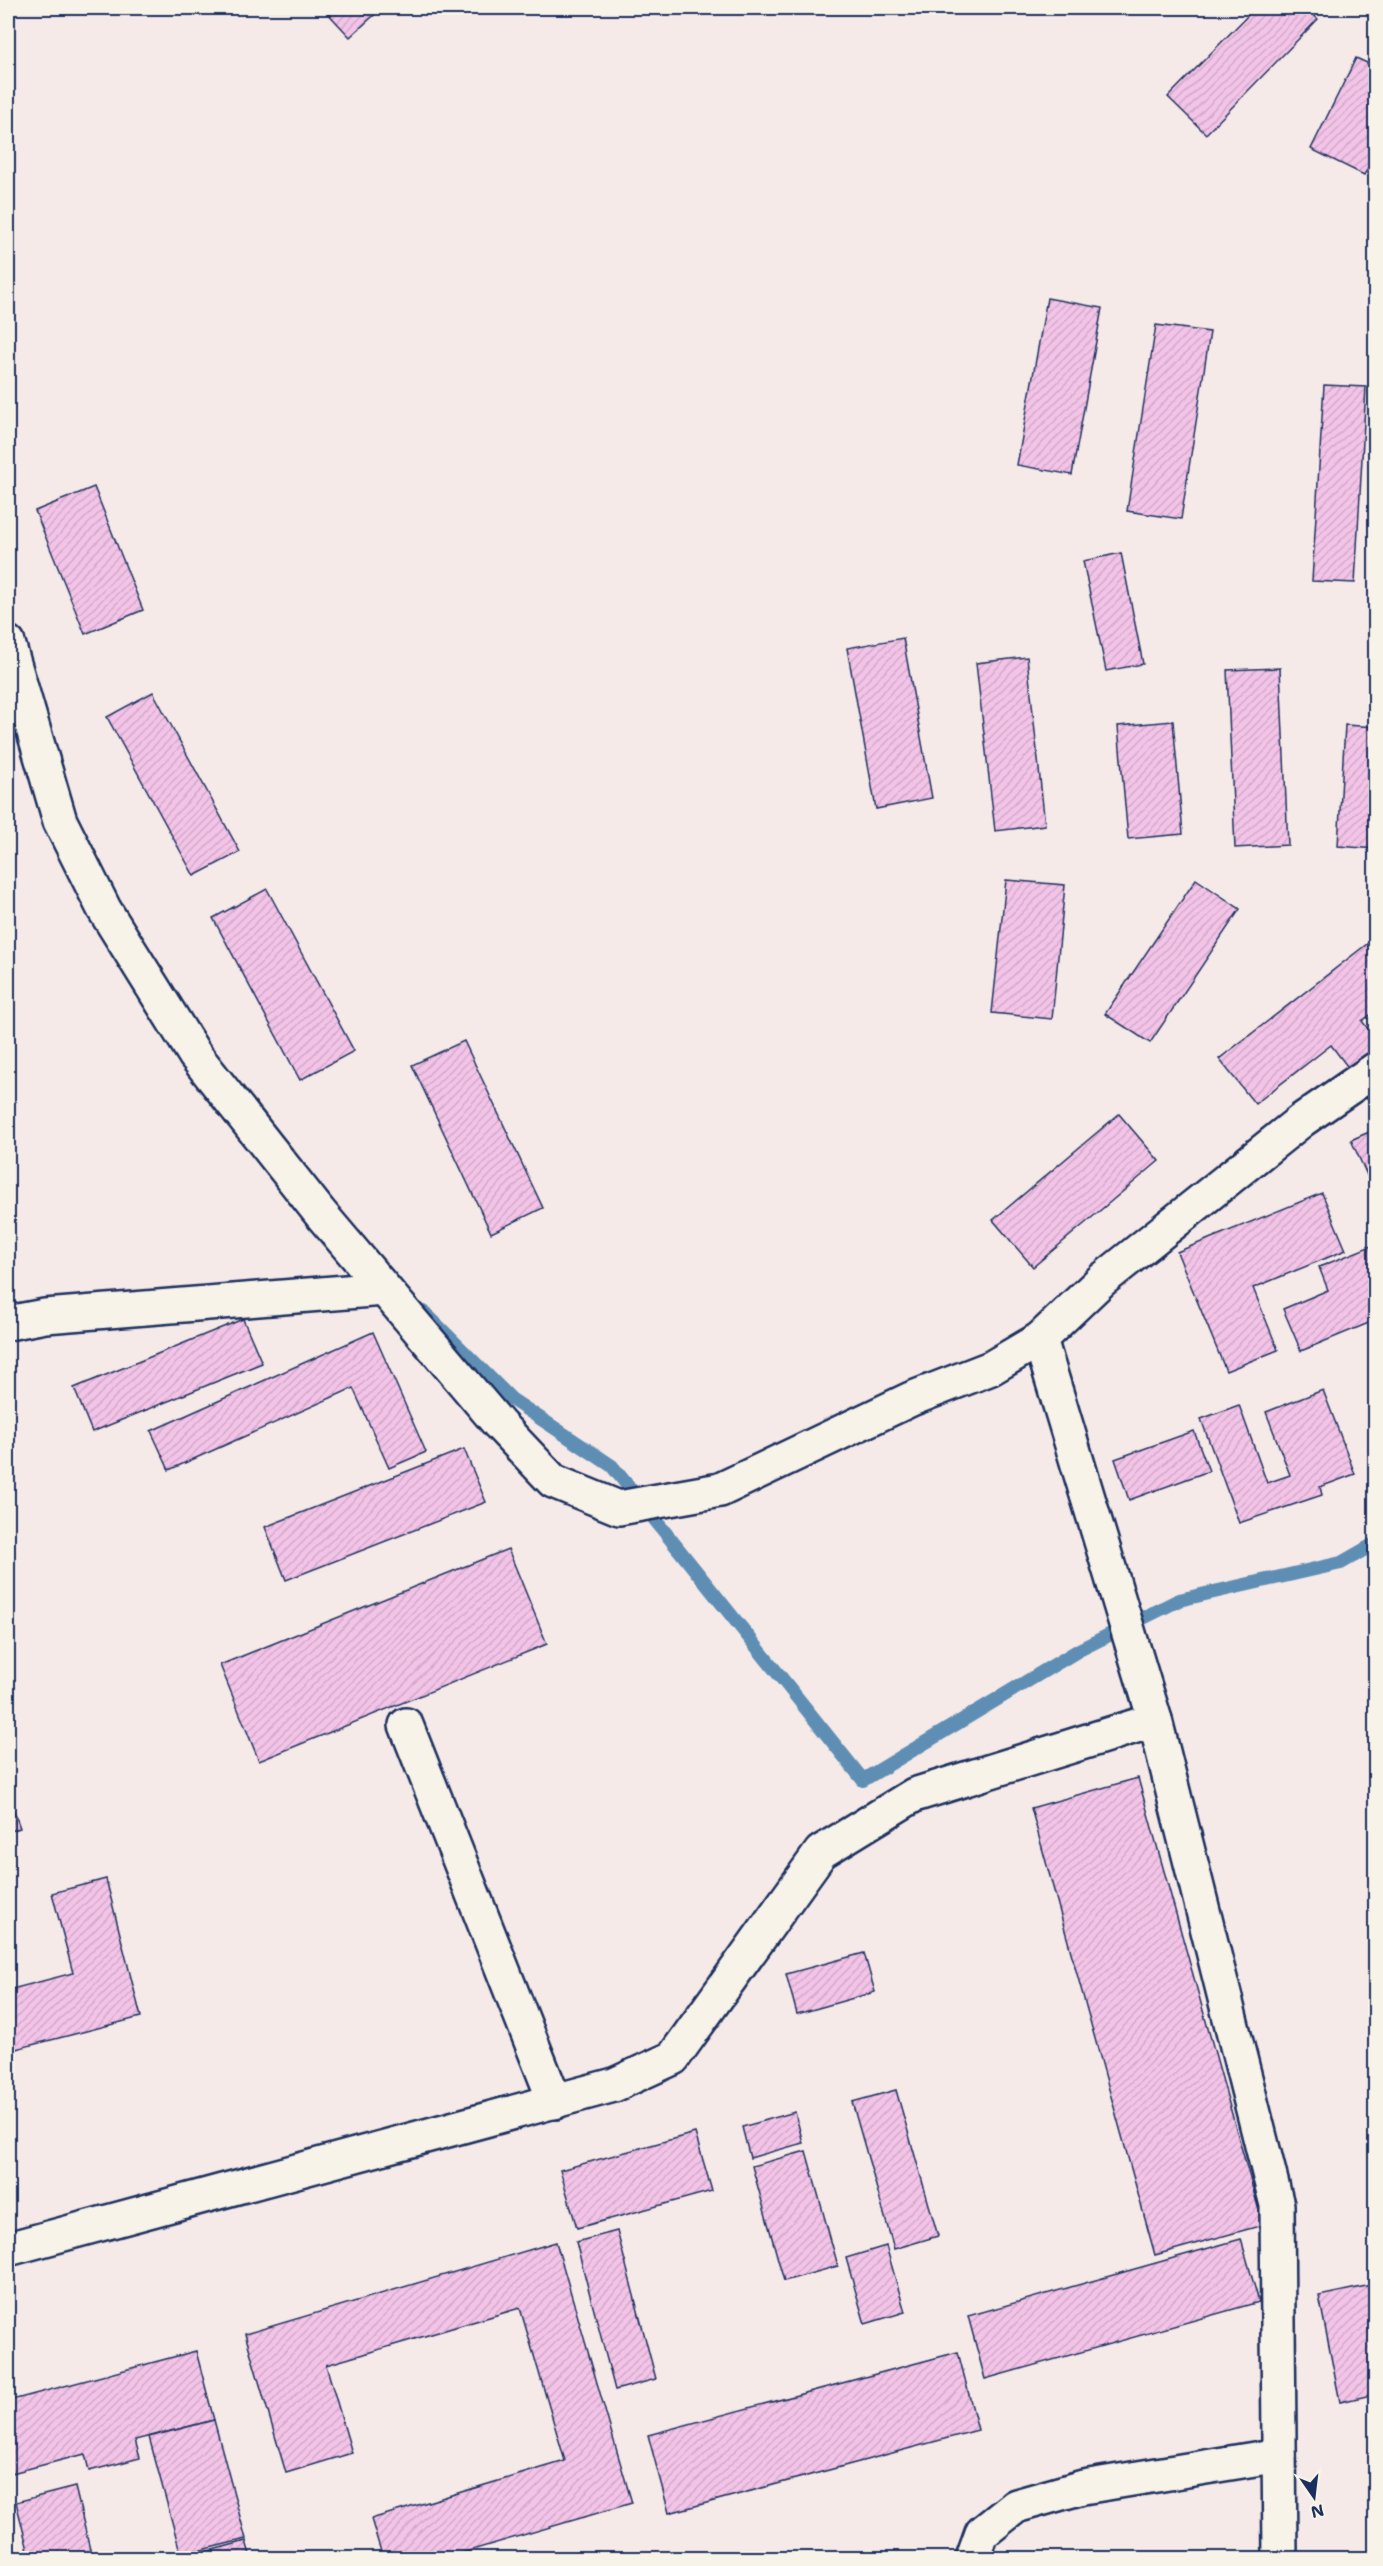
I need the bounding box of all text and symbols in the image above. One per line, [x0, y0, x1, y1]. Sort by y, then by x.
north arrow [1284, 2467, 1344, 2527]
text: N [1309, 2499, 1326, 2523]

